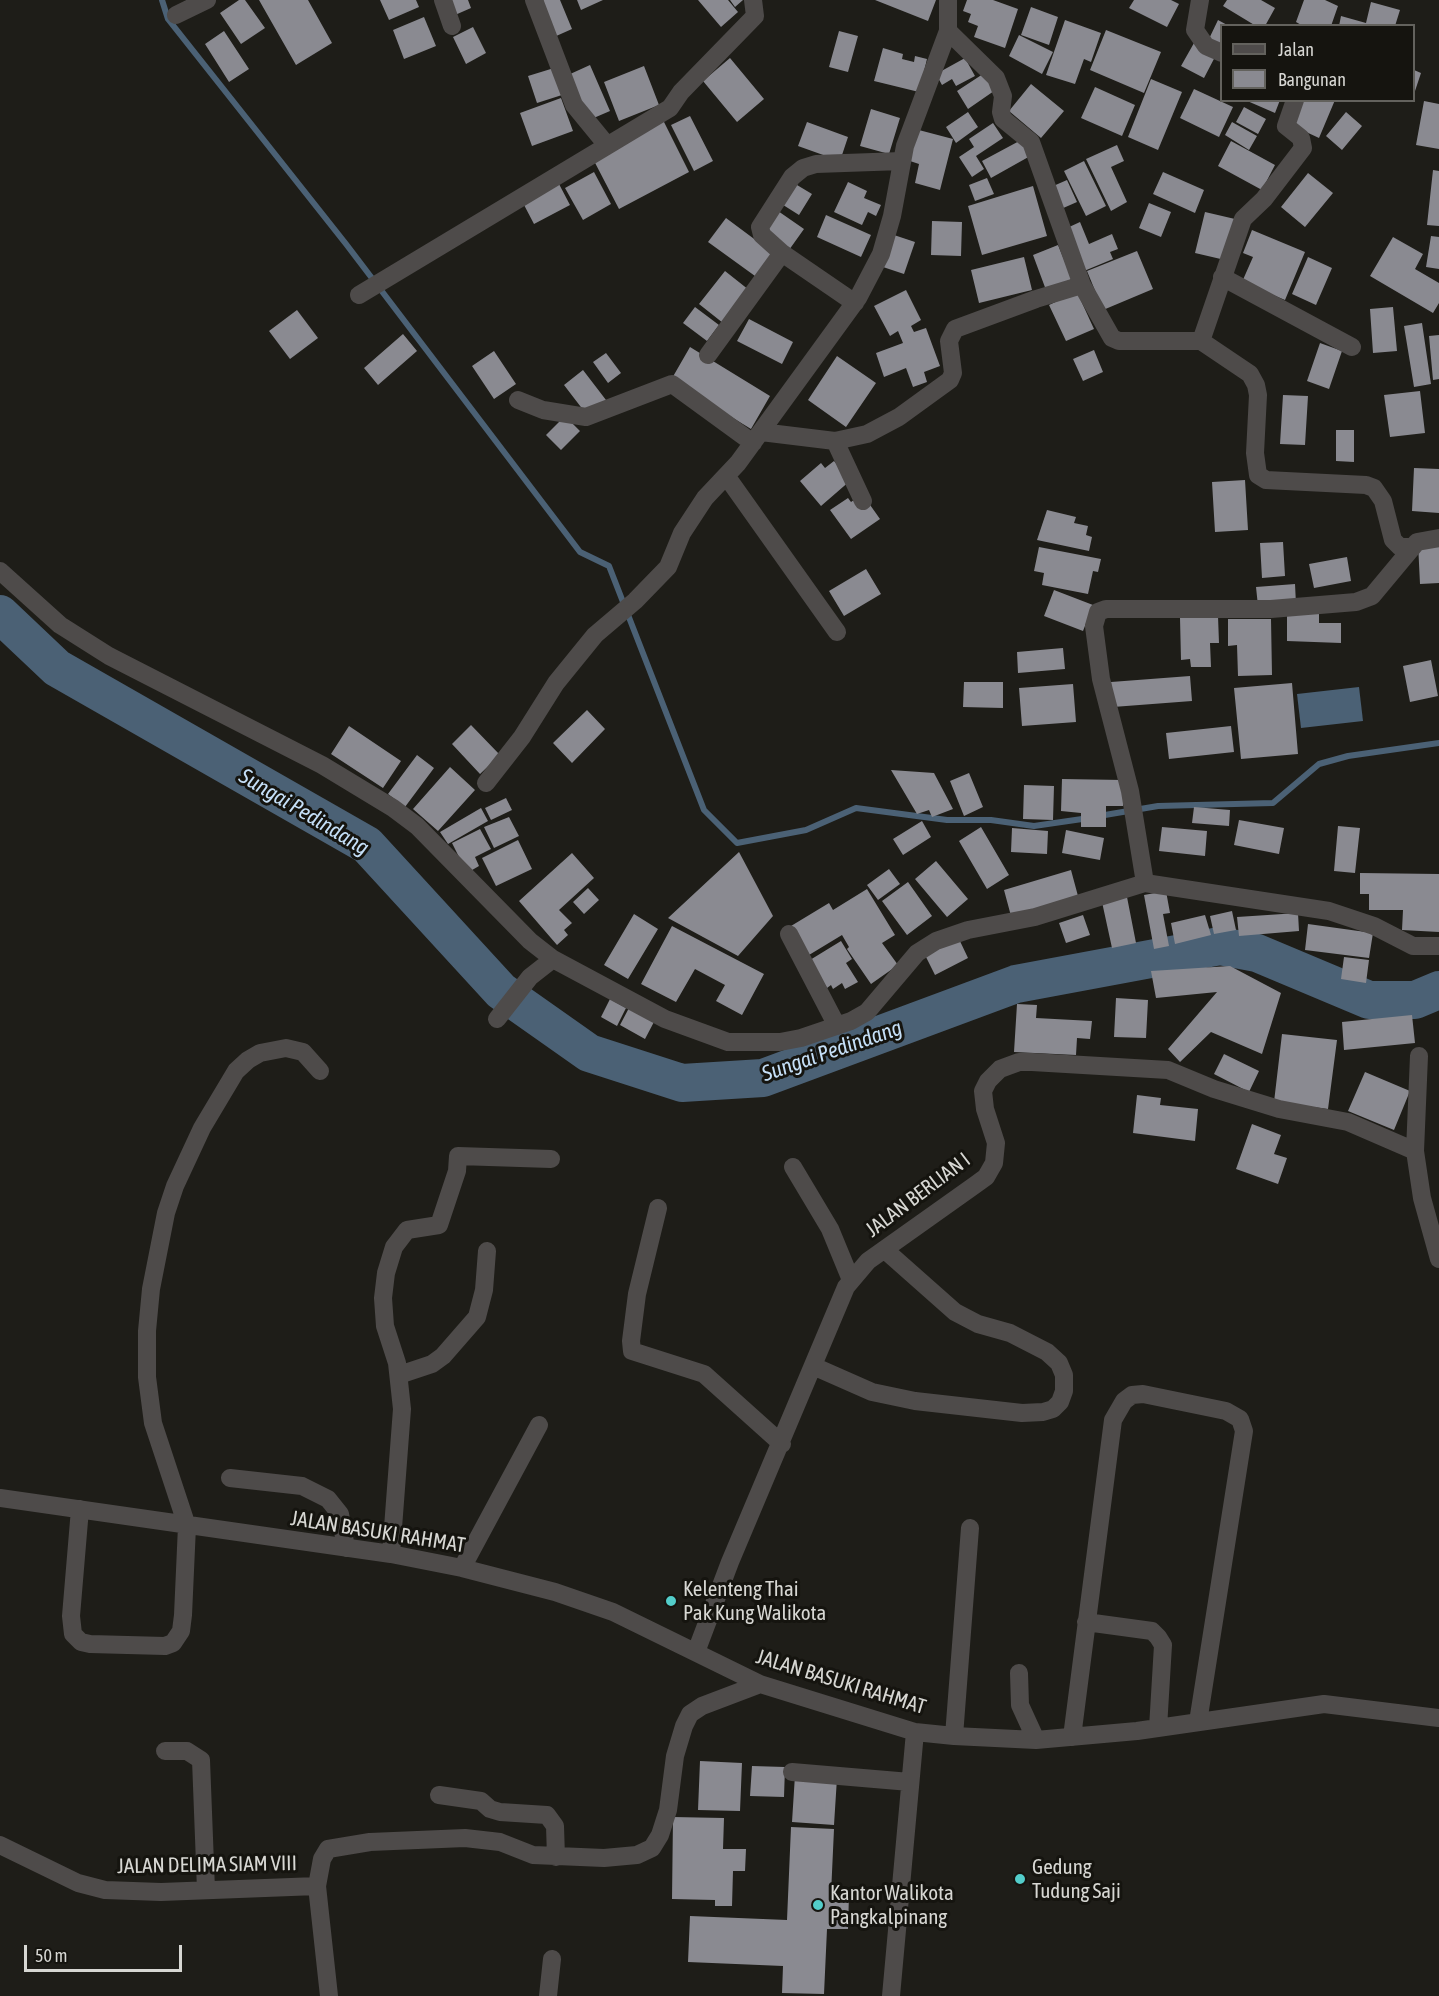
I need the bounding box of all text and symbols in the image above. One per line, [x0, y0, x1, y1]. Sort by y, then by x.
legend [1220, 24, 1415, 102]
text: Jalan [1278, 39, 1314, 60]
text: Bangunan [1278, 69, 1346, 90]
water label: Sungai Pedindang [234, 763, 374, 861]
water label: Sungai Pedindang [758, 1015, 906, 1087]
street label: JALAN BERLIAN I [861, 1147, 975, 1243]
street label: JALAN BASUKI RAHMAT [289, 1506, 467, 1558]
place label: Kelenteng Thai Pak Kung Walikota [683, 1576, 826, 1626]
marker: Kelenteng Thai Pak Kung Walikota [664, 1594, 678, 1608]
street label: JALAN BASUKI RAHMAT [753, 1644, 929, 1720]
street label: JALAN DELIMA SIAM VIII [117, 1851, 297, 1879]
place label: Gedung Tudung Saji [1032, 1854, 1121, 1904]
marker: Gedung Tudung Saji [1013, 1872, 1027, 1886]
place label: Kantor Walikota Pangkalpinang [830, 1880, 954, 1930]
marker: Kantor Walikota Pangkalpinang [811, 1898, 825, 1912]
scale bar [27, 1933, 184, 1971]
text: 50 m [35, 1945, 67, 1966]

